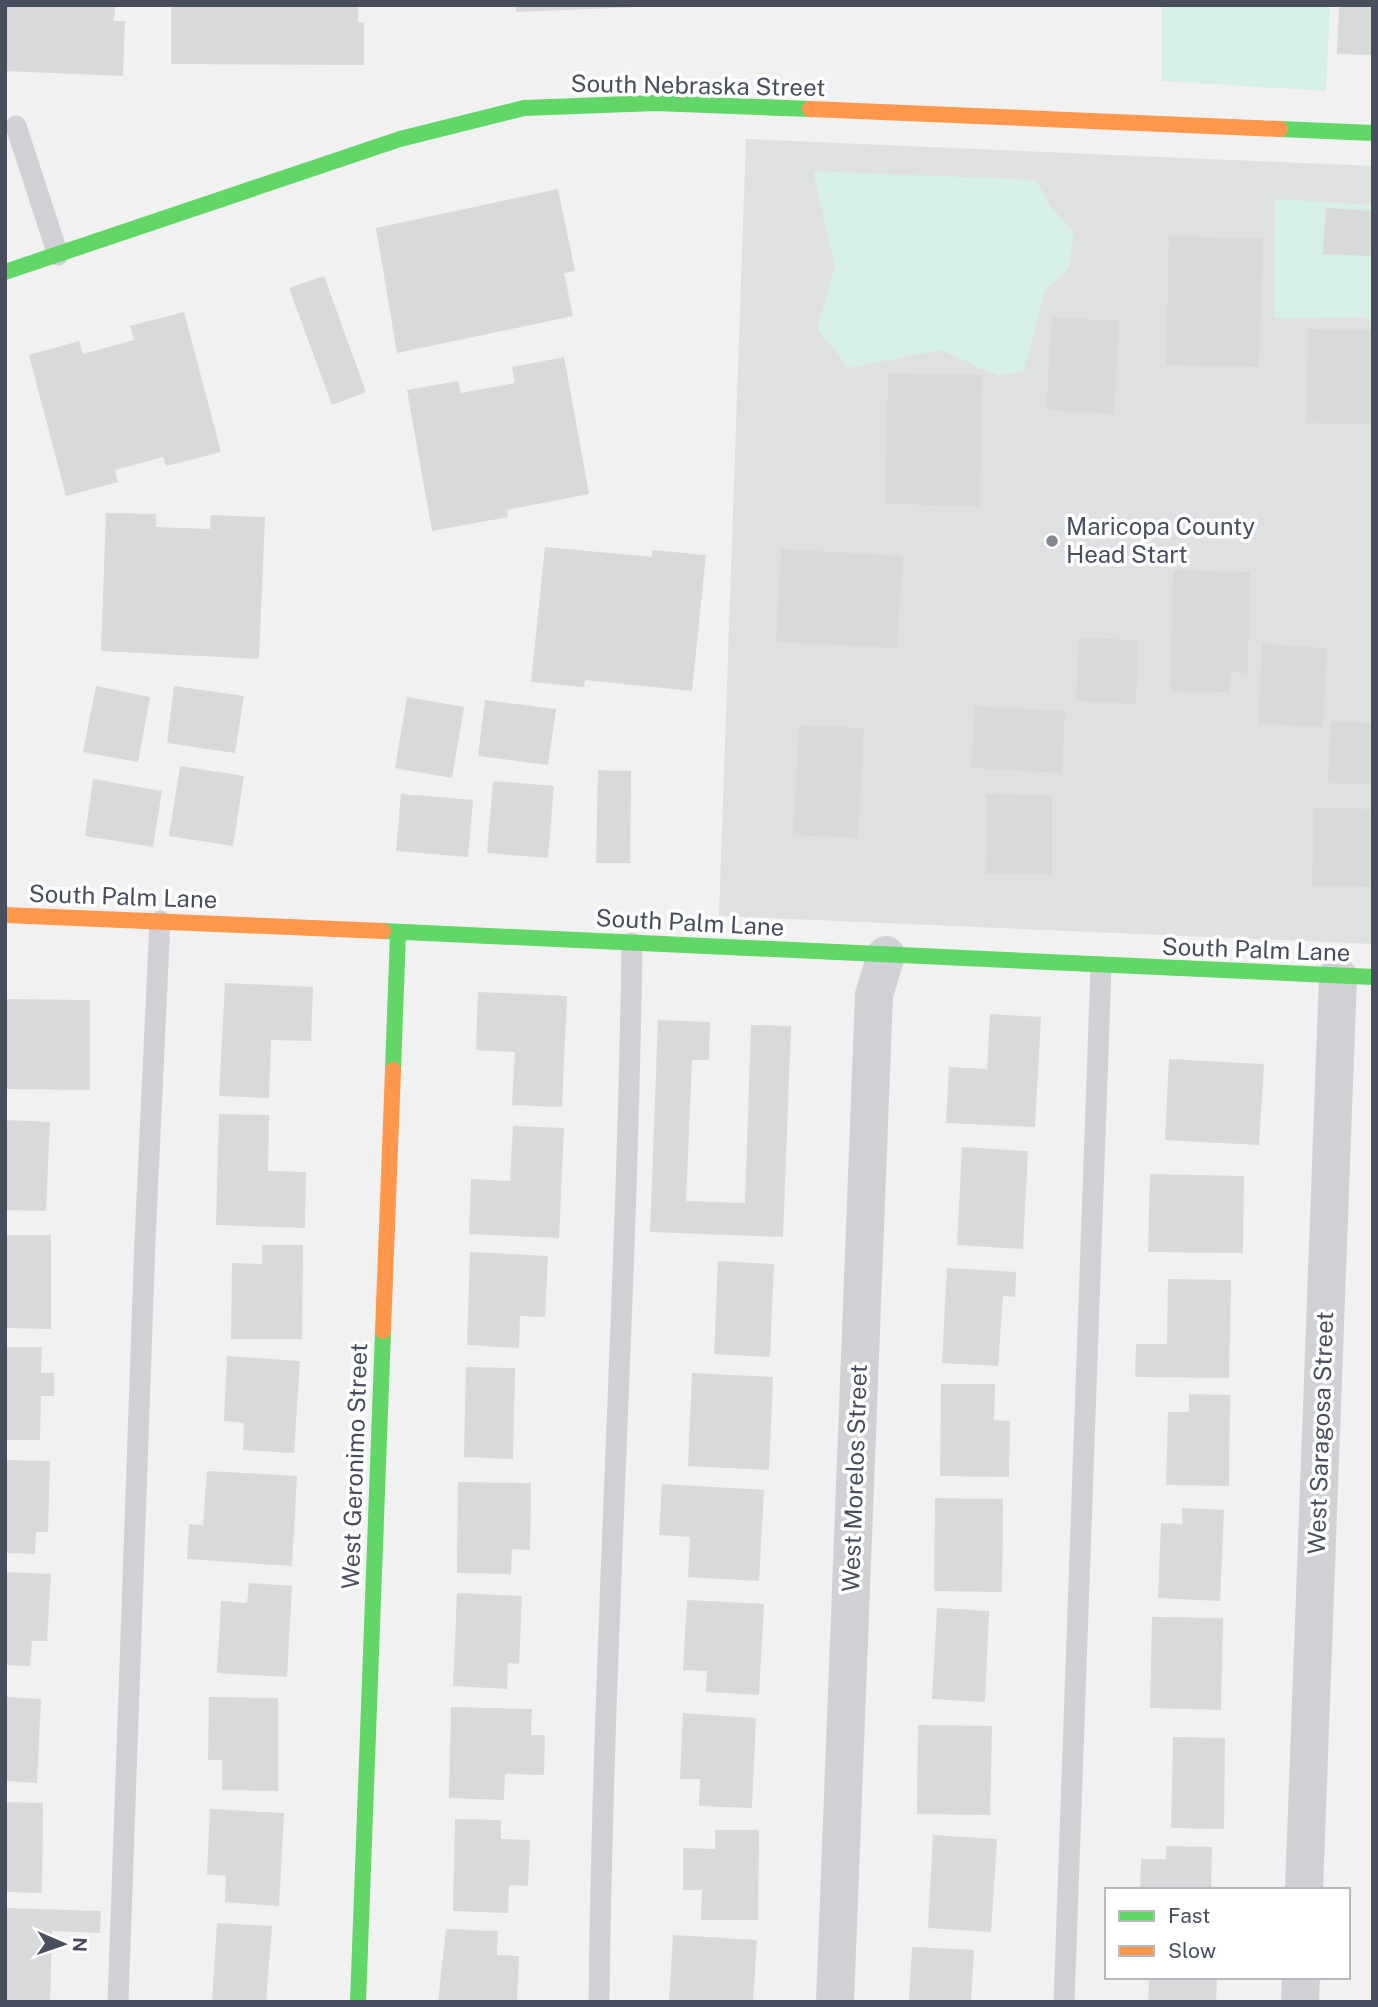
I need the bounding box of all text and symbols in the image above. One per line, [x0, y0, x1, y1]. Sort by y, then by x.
street label: South Nebraska Street [570, 69, 826, 101]
place label: Maricopa County Head Start [1066, 512, 1255, 568]
marker: Maricopa County Head Start [1044, 533, 1060, 549]
street label: South Palm Lane [28, 879, 218, 913]
street label: South Palm Lane [595, 903, 785, 941]
street label: South Palm Lane [1161, 932, 1351, 966]
street label: West Saragosa Street [1302, 1311, 1338, 1555]
street label: West Geronimo Street [336, 1342, 372, 1590]
street label: West Morelos Street [836, 1364, 872, 1592]
legend [1105, 1888, 1350, 1979]
text: Fast [1168, 1903, 1210, 1928]
north arrow [28, 1909, 98, 1979]
text: N [69, 1937, 91, 1952]
text: Slow [1168, 1938, 1216, 1963]

